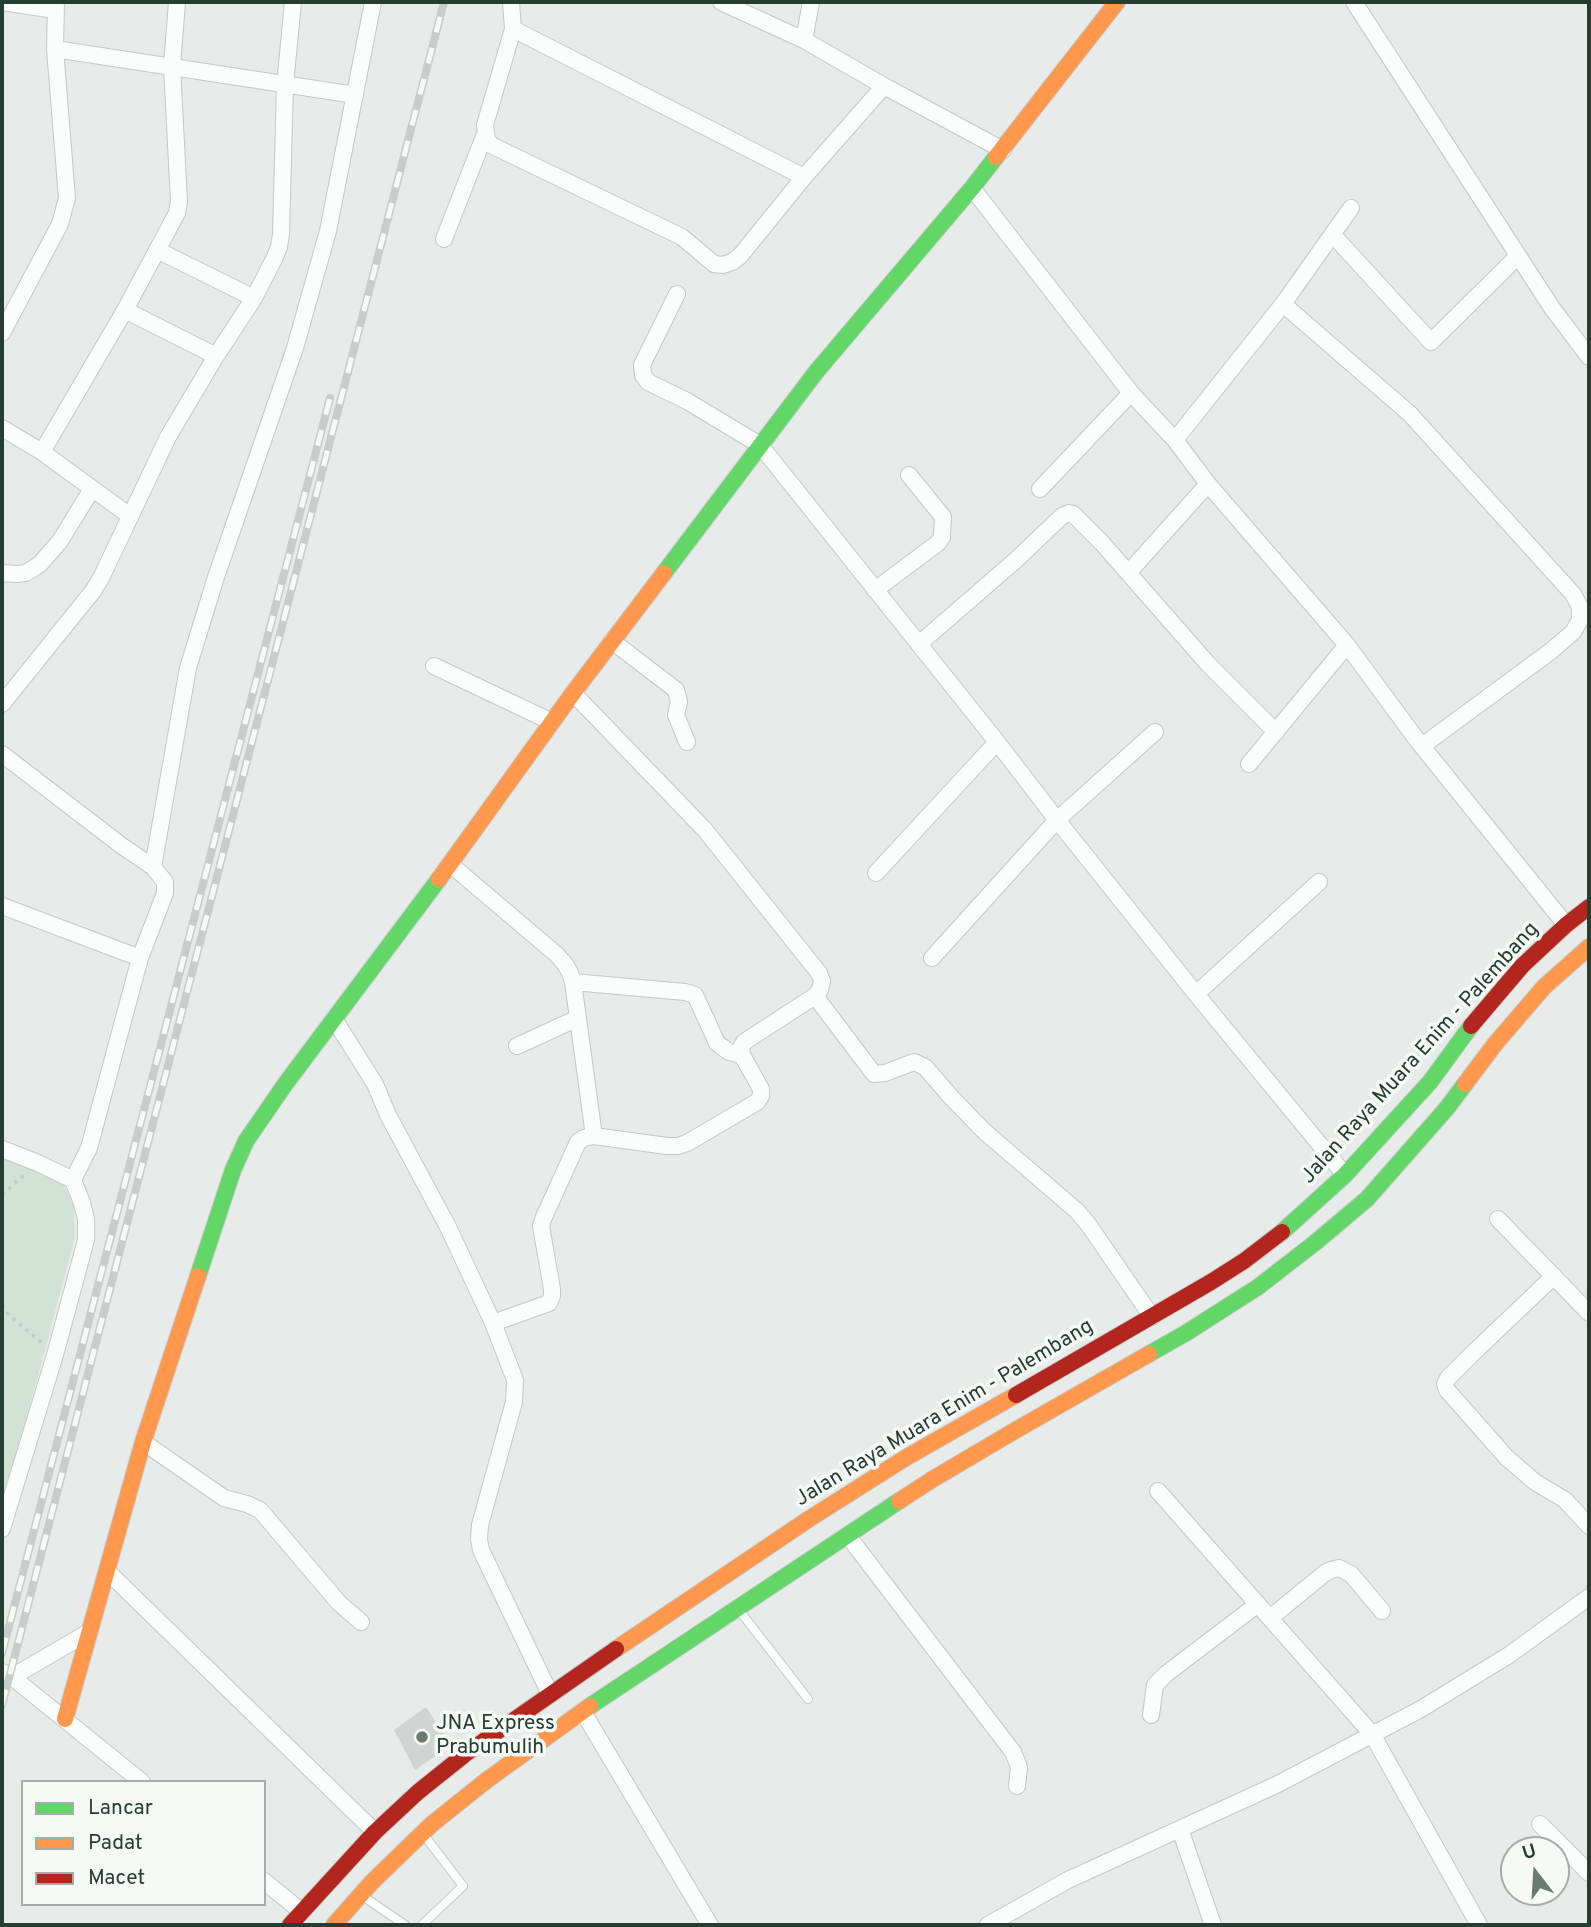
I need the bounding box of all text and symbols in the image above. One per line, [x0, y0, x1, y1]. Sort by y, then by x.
street label: Jalan Raya Muara Enim - Palembang [1297, 918, 1545, 1190]
street label: Jalan Raya Muara Enim - Palembang [791, 1315, 1099, 1513]
place label: JNA Express Prabumulih [436, 1712, 555, 1762]
marker: JNA Express Prabumulih [414, 1729, 430, 1745]
legend [21, 1780, 266, 1906]
text: Lancar [88, 1795, 153, 1822]
text: Padat [88, 1830, 143, 1857]
north arrow [1500, 1836, 1570, 1906]
text: U [1519, 1839, 1539, 1866]
text: Macet [88, 1865, 145, 1892]

